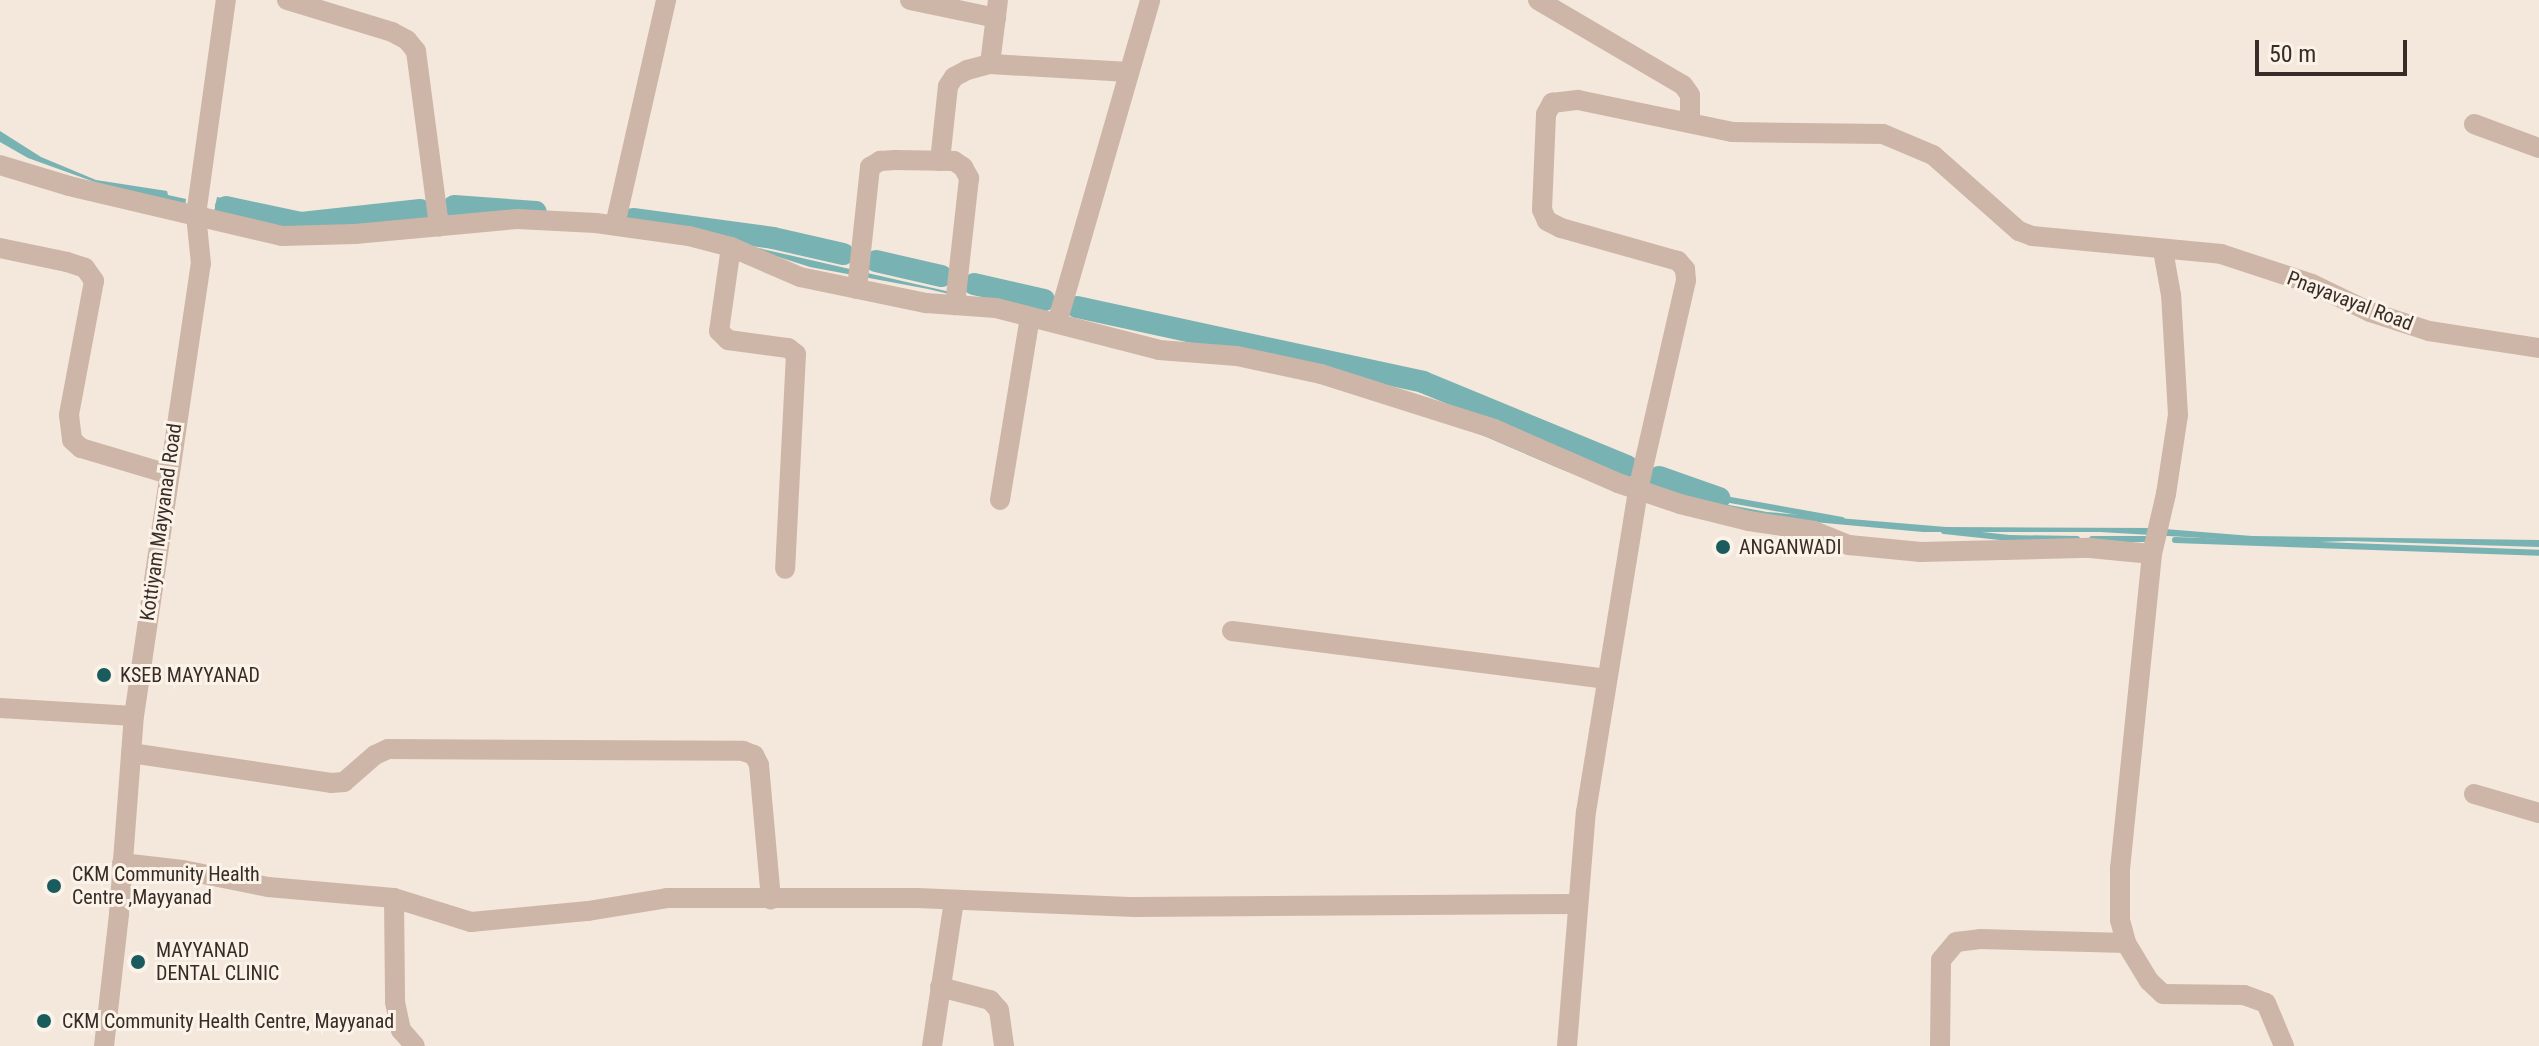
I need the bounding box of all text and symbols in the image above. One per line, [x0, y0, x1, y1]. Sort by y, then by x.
scale bar [2259, 24, 2411, 74]
text: 50 m [2269, 40, 2316, 68]
street label: Pnayavayal Road [2284, 266, 2416, 336]
street label: Kottiyam Mayyanad Road [135, 422, 187, 622]
place label: ANGANWADI [1739, 535, 1841, 559]
marker: ANGANWADI [1714, 538, 1732, 556]
place label: KSEB MAYYANAD [120, 663, 260, 687]
marker: KSEB MAYYANAD [95, 666, 113, 684]
place label: CKM Community Health Centre ,Mayyanad [72, 862, 260, 909]
marker: CKM Community Health Centre ,Mayyanad [43, 875, 65, 897]
place label: MAYYANAD DENTAL CLINIC [156, 938, 279, 985]
marker: MAYYANAD DENTAL CLINIC [127, 951, 149, 973]
place label: CKM Community Health Centre, Mayyanad [62, 1009, 394, 1033]
marker: CKM Community Health Centre, Mayyanad [33, 1010, 55, 1032]

